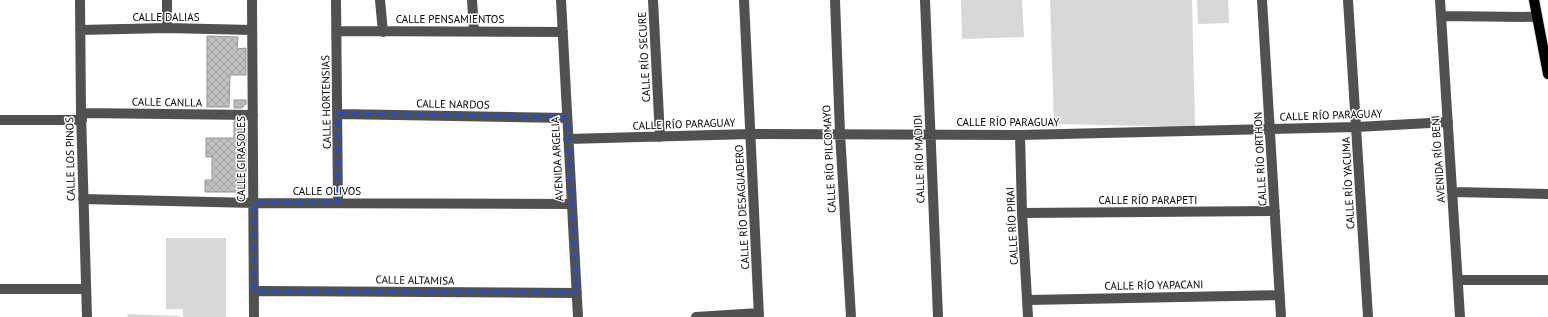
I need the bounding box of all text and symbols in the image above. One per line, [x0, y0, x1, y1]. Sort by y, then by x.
street label: CALLE DALIAS [132, 10, 200, 24]
street label: CALLE RÍO SECURE [635, 11, 653, 103]
street label: CALLE PENSAMIENTOS [396, 12, 504, 26]
street label: CALLE HORTENSIAS [318, 55, 334, 149]
street label: CALLE CANLLA [132, 94, 203, 110]
street label: CALLE NARDOS [416, 96, 490, 112]
street label: CALLE RÍO PILCOMAYO [819, 105, 839, 213]
street label: CALLE RÍO PARAGUAY [1279, 106, 1383, 124]
street label: CALLE RÍO ORTHON [1251, 111, 1269, 207]
street label: CALLE RÍO MADIDI [910, 114, 928, 204]
street label: CALLE RÍO PARAGUAY [632, 115, 736, 133]
street label: CALLE RÍO PARAGUAY [957, 115, 1060, 129]
street label: AVENIDA RÍO BENI [1428, 115, 1448, 203]
street label: CALLE GIRASOLES [234, 116, 248, 202]
street label: AVENIDA ARGELIA [548, 116, 566, 202]
street label: CALLE LOS PINOS [62, 117, 78, 201]
street label: CALLE RÍO YACUMA [1339, 136, 1357, 230]
street label: CALLE RÍO DESAGUADERO [732, 144, 752, 270]
street label: CALLE OLIVOS [293, 184, 361, 198]
street label: CALLE RÍO PIRAI [1003, 187, 1021, 265]
street label: CALLE RÍO PARAPETI [1099, 193, 1197, 207]
street label: CALLE ALTAMISA [375, 272, 455, 288]
street label: CALLE RÍO YAPACANI [1104, 277, 1204, 293]

